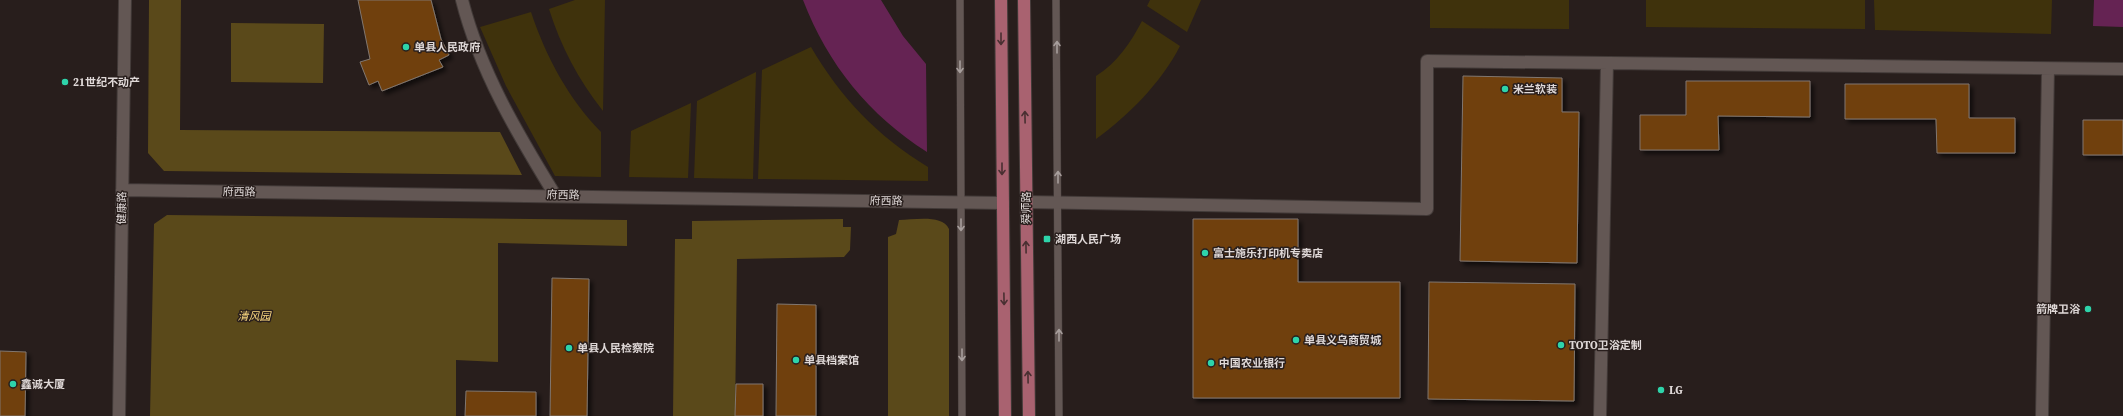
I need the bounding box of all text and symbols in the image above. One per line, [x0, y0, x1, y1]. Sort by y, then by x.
one-way arrow [998, 32, 1005, 45]
place label: 单县人民政府 [414, 40, 480, 55]
one-way arrow [1053, 41, 1061, 54]
marker: 单县人民政府 [401, 42, 411, 52]
one-way arrow [956, 60, 964, 73]
place label: 21世纪不动产 [73, 75, 140, 90]
marker: 21世纪不动产 [60, 77, 70, 87]
place label: 米兰软装 [1513, 82, 1557, 97]
marker: 米兰软装 [1500, 84, 1510, 94]
one-way arrow [1021, 111, 1029, 124]
one-way arrow [999, 162, 1006, 175]
one-way arrow [1054, 171, 1062, 184]
street label: 府西路 [222, 184, 256, 200]
street label: 府西路 [546, 187, 580, 203]
street label: 健康路 [114, 191, 130, 225]
street label: 舜师路 [1019, 192, 1034, 225]
street label: 府西路 [869, 193, 903, 209]
one-way arrow [957, 218, 965, 231]
place label: 湖西人民广场 [1055, 232, 1121, 247]
marker: 湖西人民广场 [1042, 234, 1052, 244]
one-way arrow [1023, 241, 1030, 254]
place label: 富士施乐打印机专卖店 [1213, 246, 1323, 261]
marker: 富士施乐打印机专卖店 [1200, 248, 1210, 258]
one-way arrow [1000, 292, 1008, 305]
place label: 箭牌卫浴 [2036, 302, 2081, 317]
marker: 箭牌卫浴 [2083, 304, 2093, 314]
park label: 清风园 [238, 309, 272, 324]
one-way arrow [1055, 329, 1063, 342]
place label: 单县义乌商贸城 [1304, 333, 1382, 348]
marker: 单县义乌商贸城 [1291, 335, 1301, 345]
place label: TOTO卫浴定制 [1569, 338, 1642, 353]
marker: TOTO卫浴定制 [1556, 340, 1566, 350]
place label: 单县人民检察院 [577, 341, 654, 356]
marker: 单县人民检察院 [564, 343, 574, 353]
one-way arrow [958, 348, 966, 361]
place label: 单县档案馆 [804, 353, 859, 368]
marker: 单县档案馆 [791, 355, 801, 365]
place label: 中国农业银行 [1219, 356, 1285, 371]
marker: 中国农业银行 [1206, 358, 1216, 368]
one-way arrow [1024, 371, 1032, 384]
place label: 鑫诚大厦 [21, 377, 65, 392]
marker: 鑫诚大厦 [8, 379, 18, 389]
place label: LG [1669, 383, 1683, 398]
marker: LG [1656, 385, 1666, 395]

